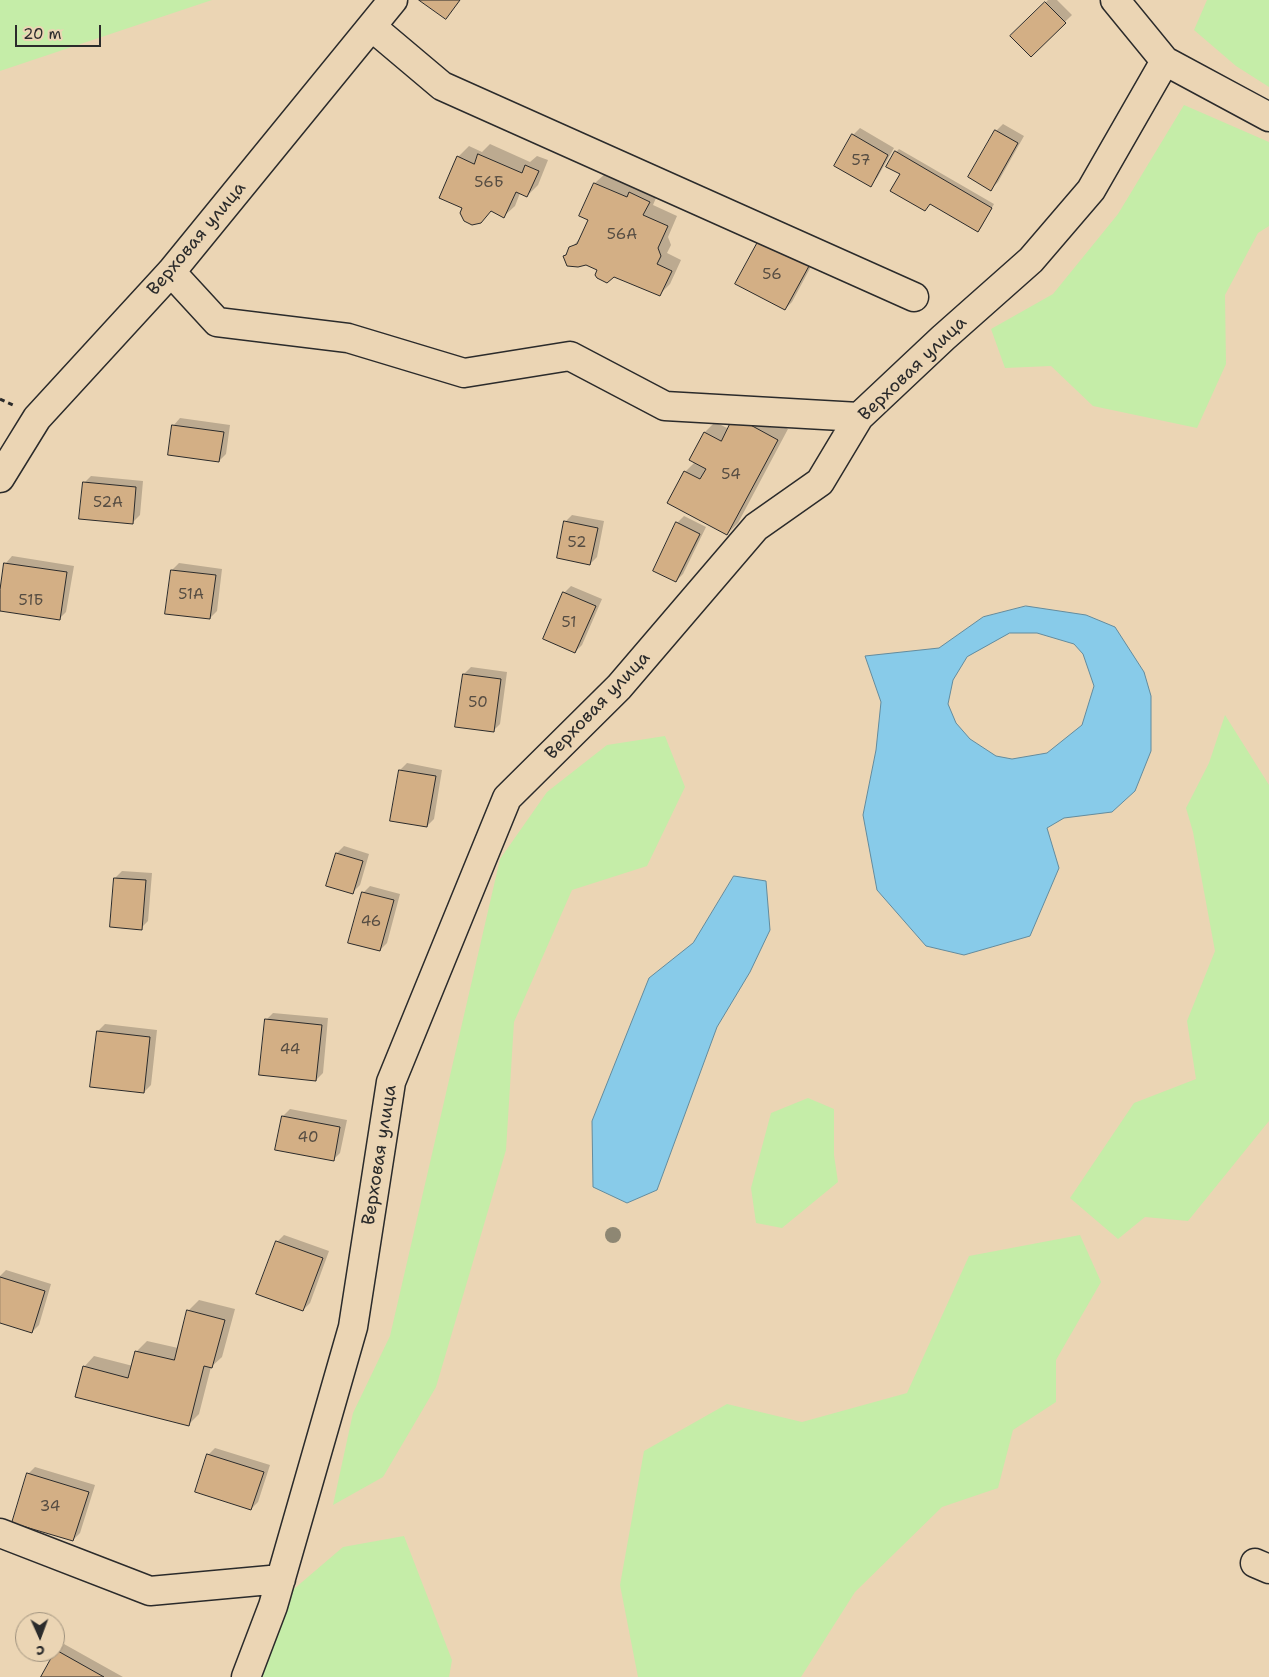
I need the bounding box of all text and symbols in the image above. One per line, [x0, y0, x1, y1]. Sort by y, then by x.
scale bar [18, 15, 104, 47]
text: 20 m [23, 24, 62, 44]
house number: 57 [852, 152, 870, 170]
house number: 56Б [474, 174, 504, 192]
street label: Верховая улица [143, 178, 251, 300]
house number: 56А [607, 226, 637, 244]
house number: 56 [762, 266, 782, 284]
street label: Верховая улица [855, 312, 971, 426]
house number: 54 [721, 466, 741, 484]
house number: 52А [93, 494, 123, 512]
house number: 52 [568, 534, 586, 552]
house number: 51А [178, 586, 204, 604]
house number: 51Б [19, 592, 43, 610]
house number: 51 [562, 614, 576, 632]
street label: Верховая улица [541, 648, 655, 764]
house number: 50 [468, 694, 488, 712]
house number: 46 [361, 913, 381, 931]
house number: 44 [280, 1041, 300, 1059]
street label: Верховая улица [358, 1083, 402, 1227]
house number: 40 [298, 1129, 318, 1147]
house number: 34 [40, 1498, 60, 1516]
north arrow [15, 1612, 65, 1662]
text: С [36, 1642, 45, 1660]

